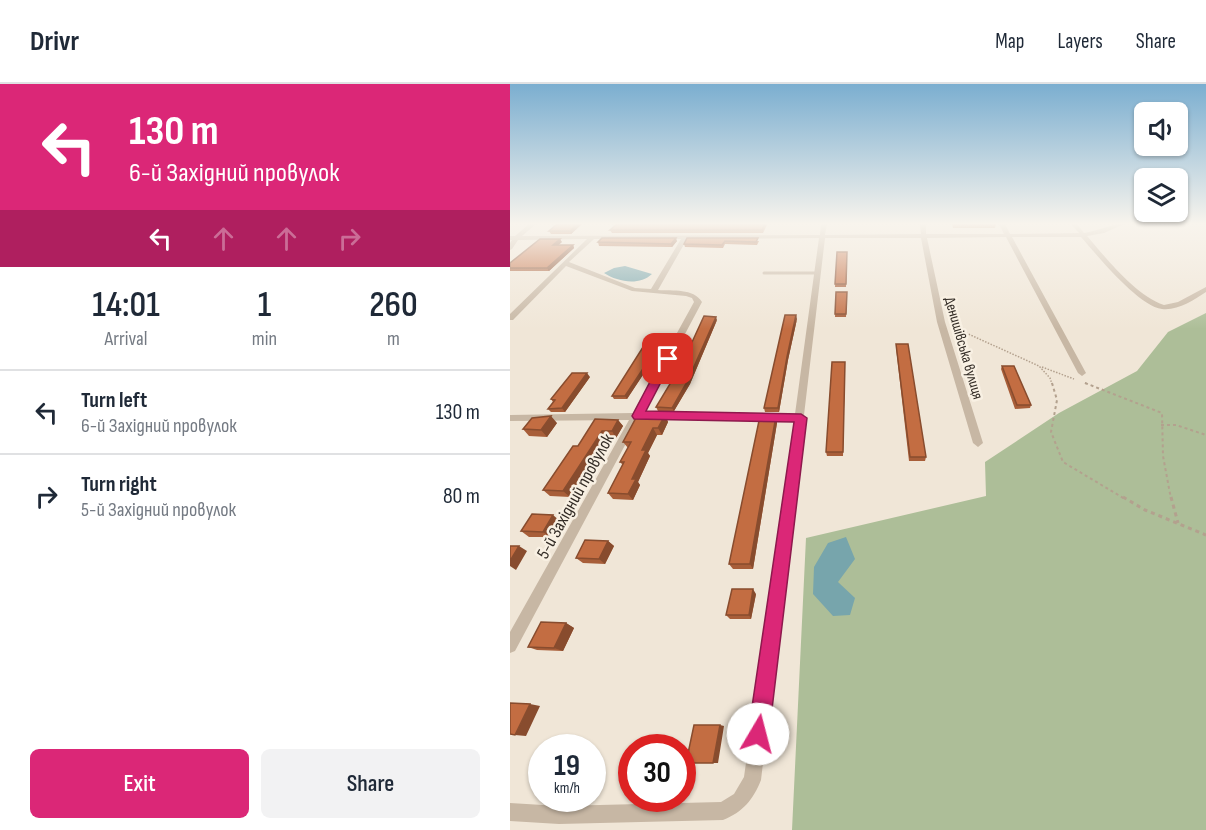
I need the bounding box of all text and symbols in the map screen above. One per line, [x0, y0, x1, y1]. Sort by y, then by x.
text: Drivr [30, 25, 79, 58]
text: Map [995, 29, 1024, 54]
text: Layers [1057, 29, 1103, 54]
text: Share [1136, 29, 1176, 54]
map controls [1134, 102, 1188, 222]
button: sound [1134, 102, 1188, 156]
text: 130 m [129, 106, 219, 157]
icon: left [30, 108, 108, 186]
text: 6-й Західний провулок [129, 157, 339, 189]
button: layers [1134, 168, 1188, 222]
icon: left [144, 222, 177, 255]
icon: ahead [207, 222, 240, 255]
icon: ahead [270, 222, 303, 255]
icon: right [333, 222, 366, 255]
text: 14:01 [92, 284, 160, 327]
text: 1 [258, 284, 271, 327]
text: 260 [369, 284, 418, 327]
street label: Денишівська вулиця [940, 295, 987, 402]
text: Arrival [104, 327, 147, 351]
text: min [252, 327, 277, 351]
text: m [387, 327, 400, 351]
pin [642, 333, 693, 384]
icon: arrive [651, 342, 684, 375]
text: Turn left [81, 387, 147, 414]
icon: left [30, 396, 63, 429]
text: 130 m [436, 399, 480, 426]
text: 6-й Західний провулок [81, 414, 237, 438]
street label: 5-й Західний провулок [532, 430, 619, 562]
text: Turn right [81, 471, 157, 498]
icon: right [30, 480, 63, 513]
text: 80 m [443, 483, 480, 510]
text: 5-й Західний провулок [81, 498, 236, 522]
position arrow [726, 702, 790, 766]
speed limit sign: 30 [618, 734, 696, 812]
text: 19 [554, 748, 580, 784]
button: Exit [30, 749, 249, 818]
button: Share [261, 749, 480, 818]
text: km/h [554, 779, 580, 798]

